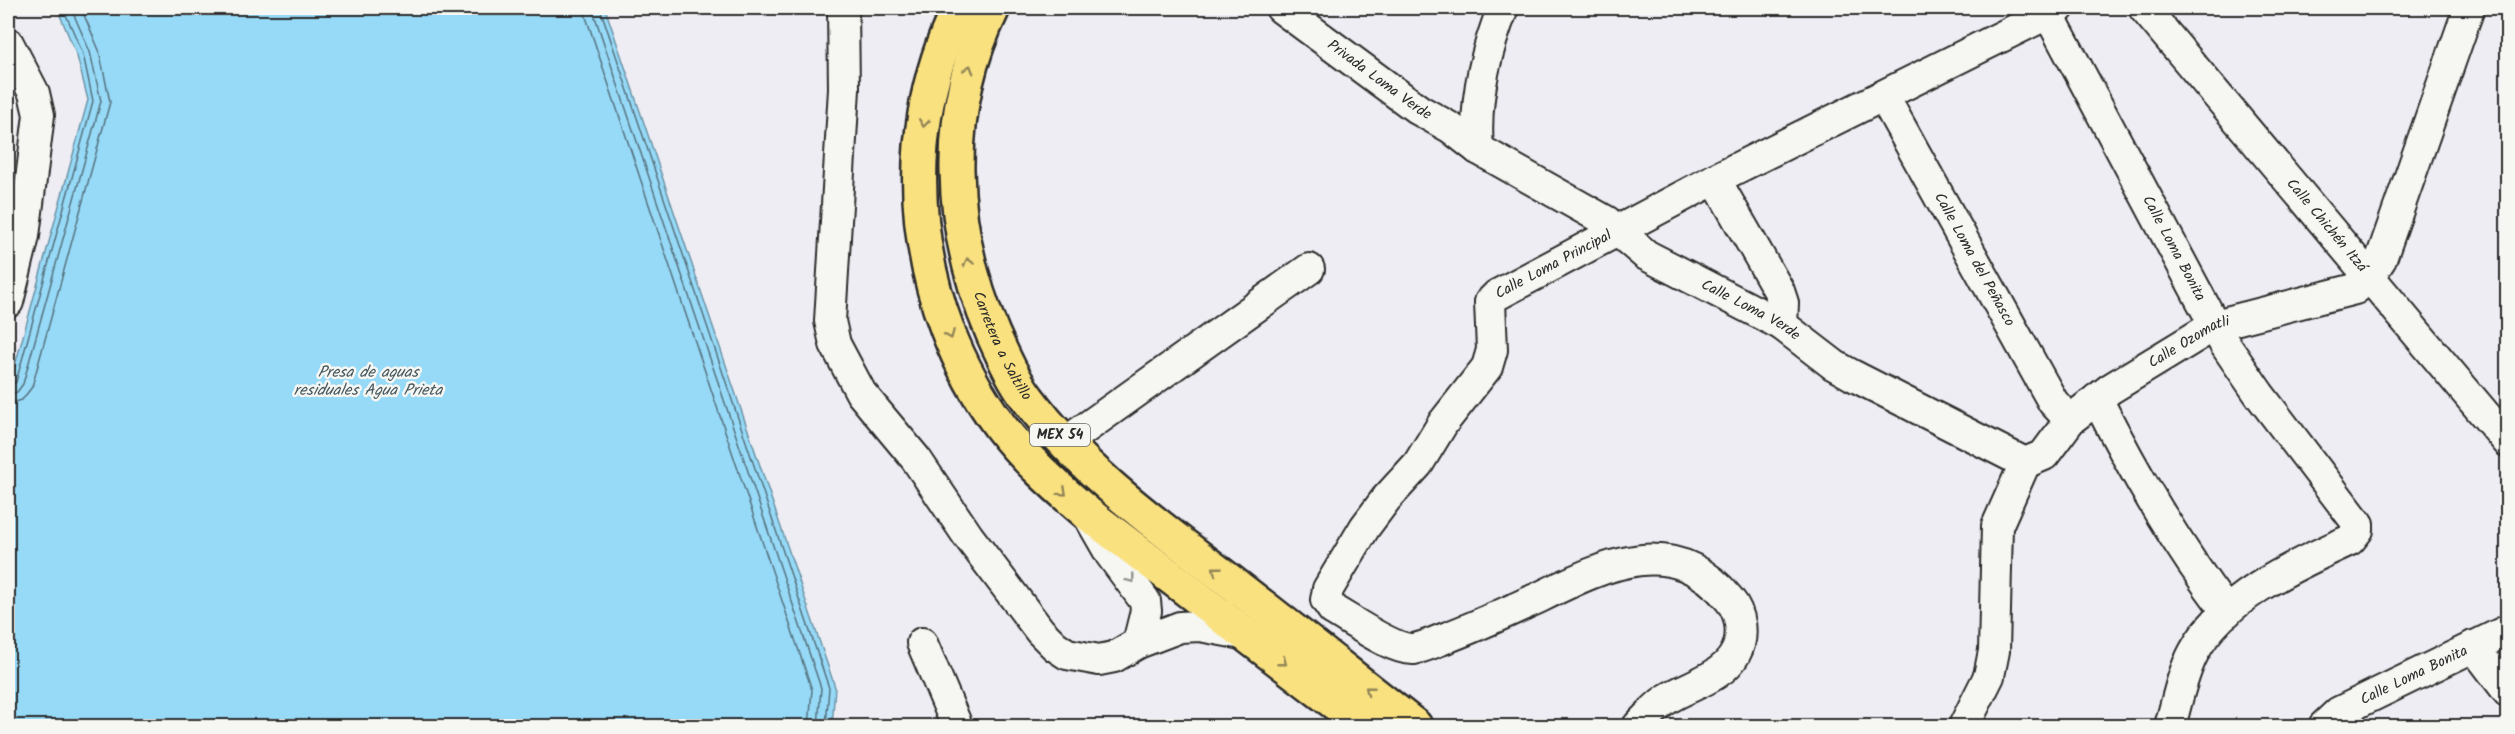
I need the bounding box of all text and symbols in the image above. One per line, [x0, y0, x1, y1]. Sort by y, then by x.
street label: Privada Loma Verde [1322, 34, 1436, 127]
one-way arrow [962, 64, 974, 75]
one-way arrow [918, 119, 931, 128]
street label: Calle Chichén Itzá [2280, 173, 2374, 279]
street label: Calle Loma del Peñasco [1927, 188, 2021, 331]
street label: Calle Loma Bonita [2136, 191, 2212, 306]
street label: Calle Loma Principal [1491, 224, 1616, 306]
one-way arrow [963, 257, 976, 267]
street label: Calle Loma Verde [1697, 273, 1806, 347]
street label: Carretera a Saltillo [966, 288, 1038, 406]
street label: Calle Ozomatli [2144, 309, 2234, 375]
one-way arrow [943, 329, 955, 340]
water label: Presa de aguas residuales Agua Prieta [294, 360, 444, 403]
road number: MEX 54 [1030, 424, 1090, 446]
one-way arrow [1056, 485, 1066, 496]
one-way arrow [1211, 567, 1222, 578]
one-way arrow [1123, 573, 1134, 584]
street label: Calle Loma Bonita [2356, 639, 2472, 712]
one-way arrow [1276, 655, 1287, 666]
one-way arrow [1365, 687, 1376, 698]

